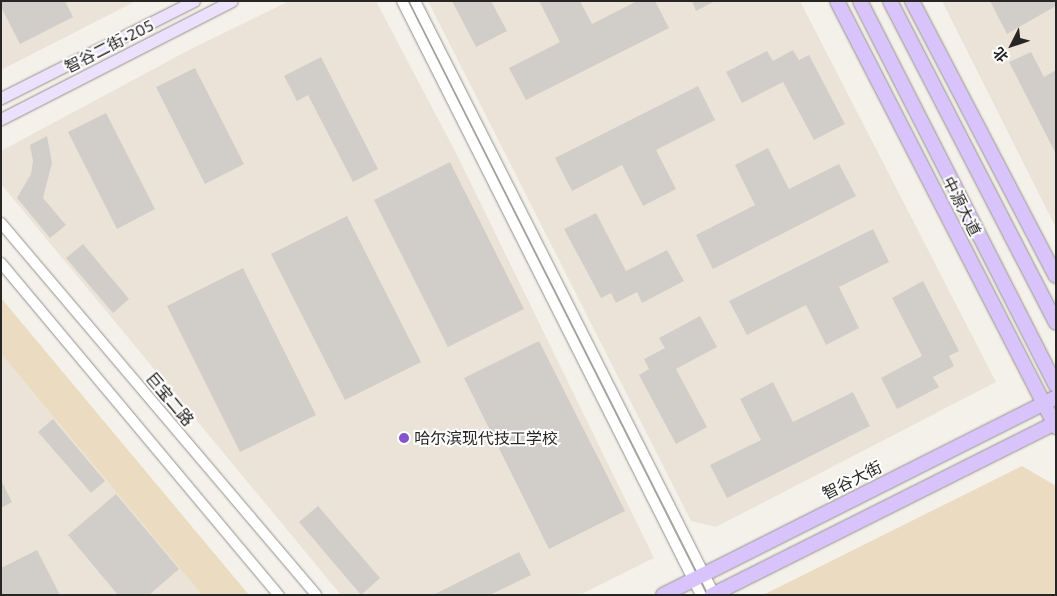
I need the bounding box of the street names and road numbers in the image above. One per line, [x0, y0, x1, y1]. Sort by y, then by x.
street label: 智谷二街•205 [61, 15, 157, 77]
street label: 中源大道 [939, 173, 985, 239]
street label: 巨宝二路 [142, 368, 198, 430]
street label: 智谷大街 [819, 457, 885, 503]

